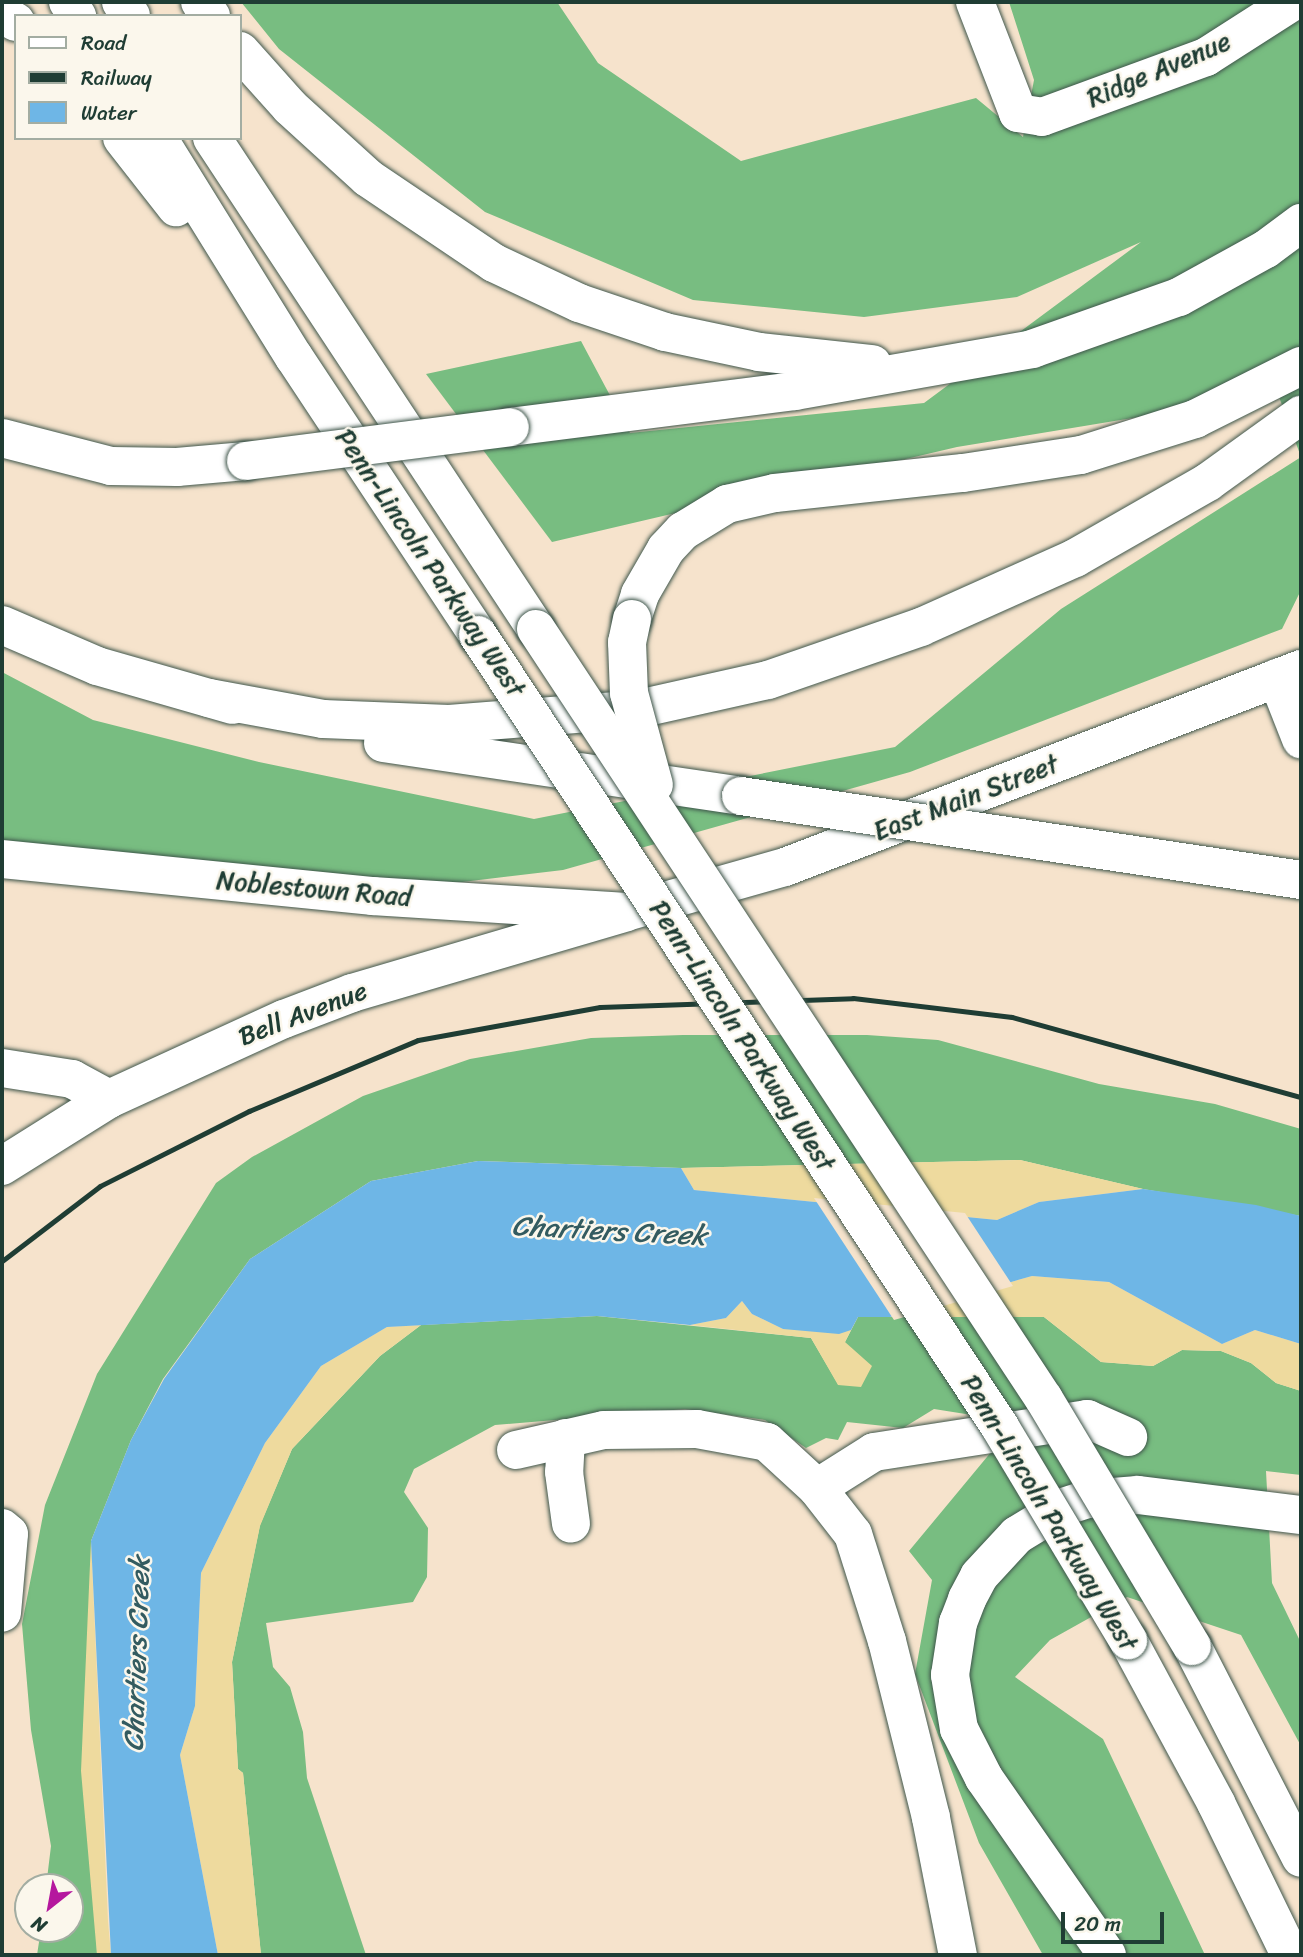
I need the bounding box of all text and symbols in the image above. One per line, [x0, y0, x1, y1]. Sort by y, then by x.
legend [14, 14, 242, 140]
text: Road [81, 24, 126, 62]
street label: Ridge Avenue [1083, 26, 1235, 114]
text: Railway [81, 59, 152, 97]
text: Water [81, 94, 136, 132]
street label: Penn-Lincoln Parkway West [328, 422, 532, 704]
street label: East Main Street [869, 748, 1063, 848]
street label: Noblestown Road [215, 865, 413, 913]
street label: Penn-Lincoln Parkway West [642, 894, 842, 1178]
street label: Bell Avenue [235, 975, 371, 1053]
water label: Chartiers Creek [511, 1209, 707, 1253]
street label: Penn-Lincoln Parkway West [954, 1369, 1144, 1657]
water label: Chartiers Creek [117, 1556, 157, 1752]
north arrow [14, 1873, 84, 1943]
scale bar [1065, 1898, 1168, 1942]
text: 20 m [1074, 1905, 1121, 1943]
text: N [25, 1907, 53, 1942]

